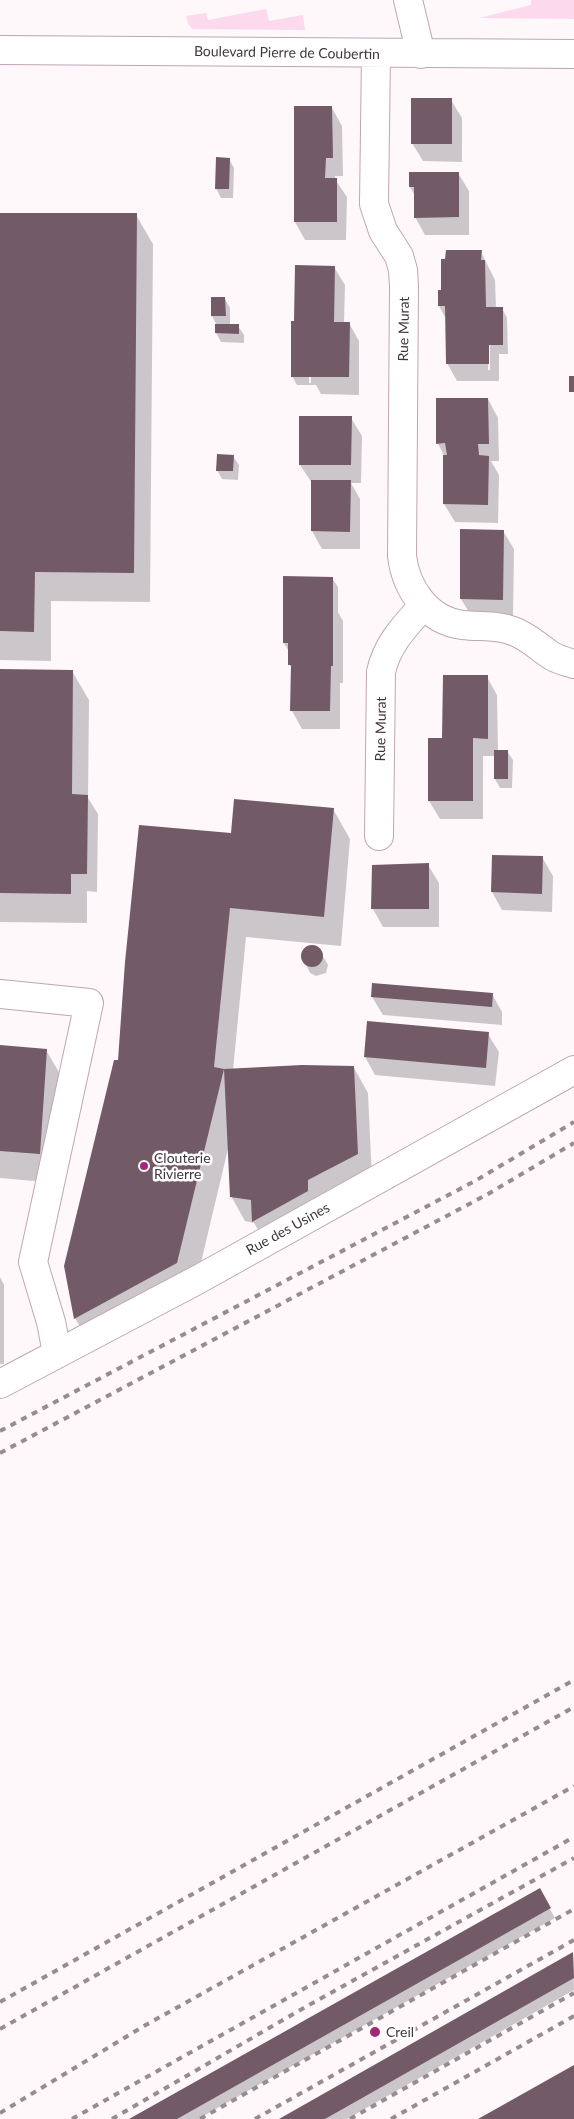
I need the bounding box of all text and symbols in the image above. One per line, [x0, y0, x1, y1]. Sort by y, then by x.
street label: Boulevard Pierre de Coubertin [194, 43, 380, 63]
street label: Rue Murat [395, 296, 413, 362]
street label: Rue Murat [372, 696, 390, 762]
place label: Clouterie Rivierre [154, 1150, 211, 1182]
marker: Clouterie Rivierre [138, 1160, 150, 1172]
street label: Rue des Usines [243, 1199, 333, 1259]
place label: Creil [386, 2024, 414, 2040]
marker: Creil [368, 2025, 382, 2039]

